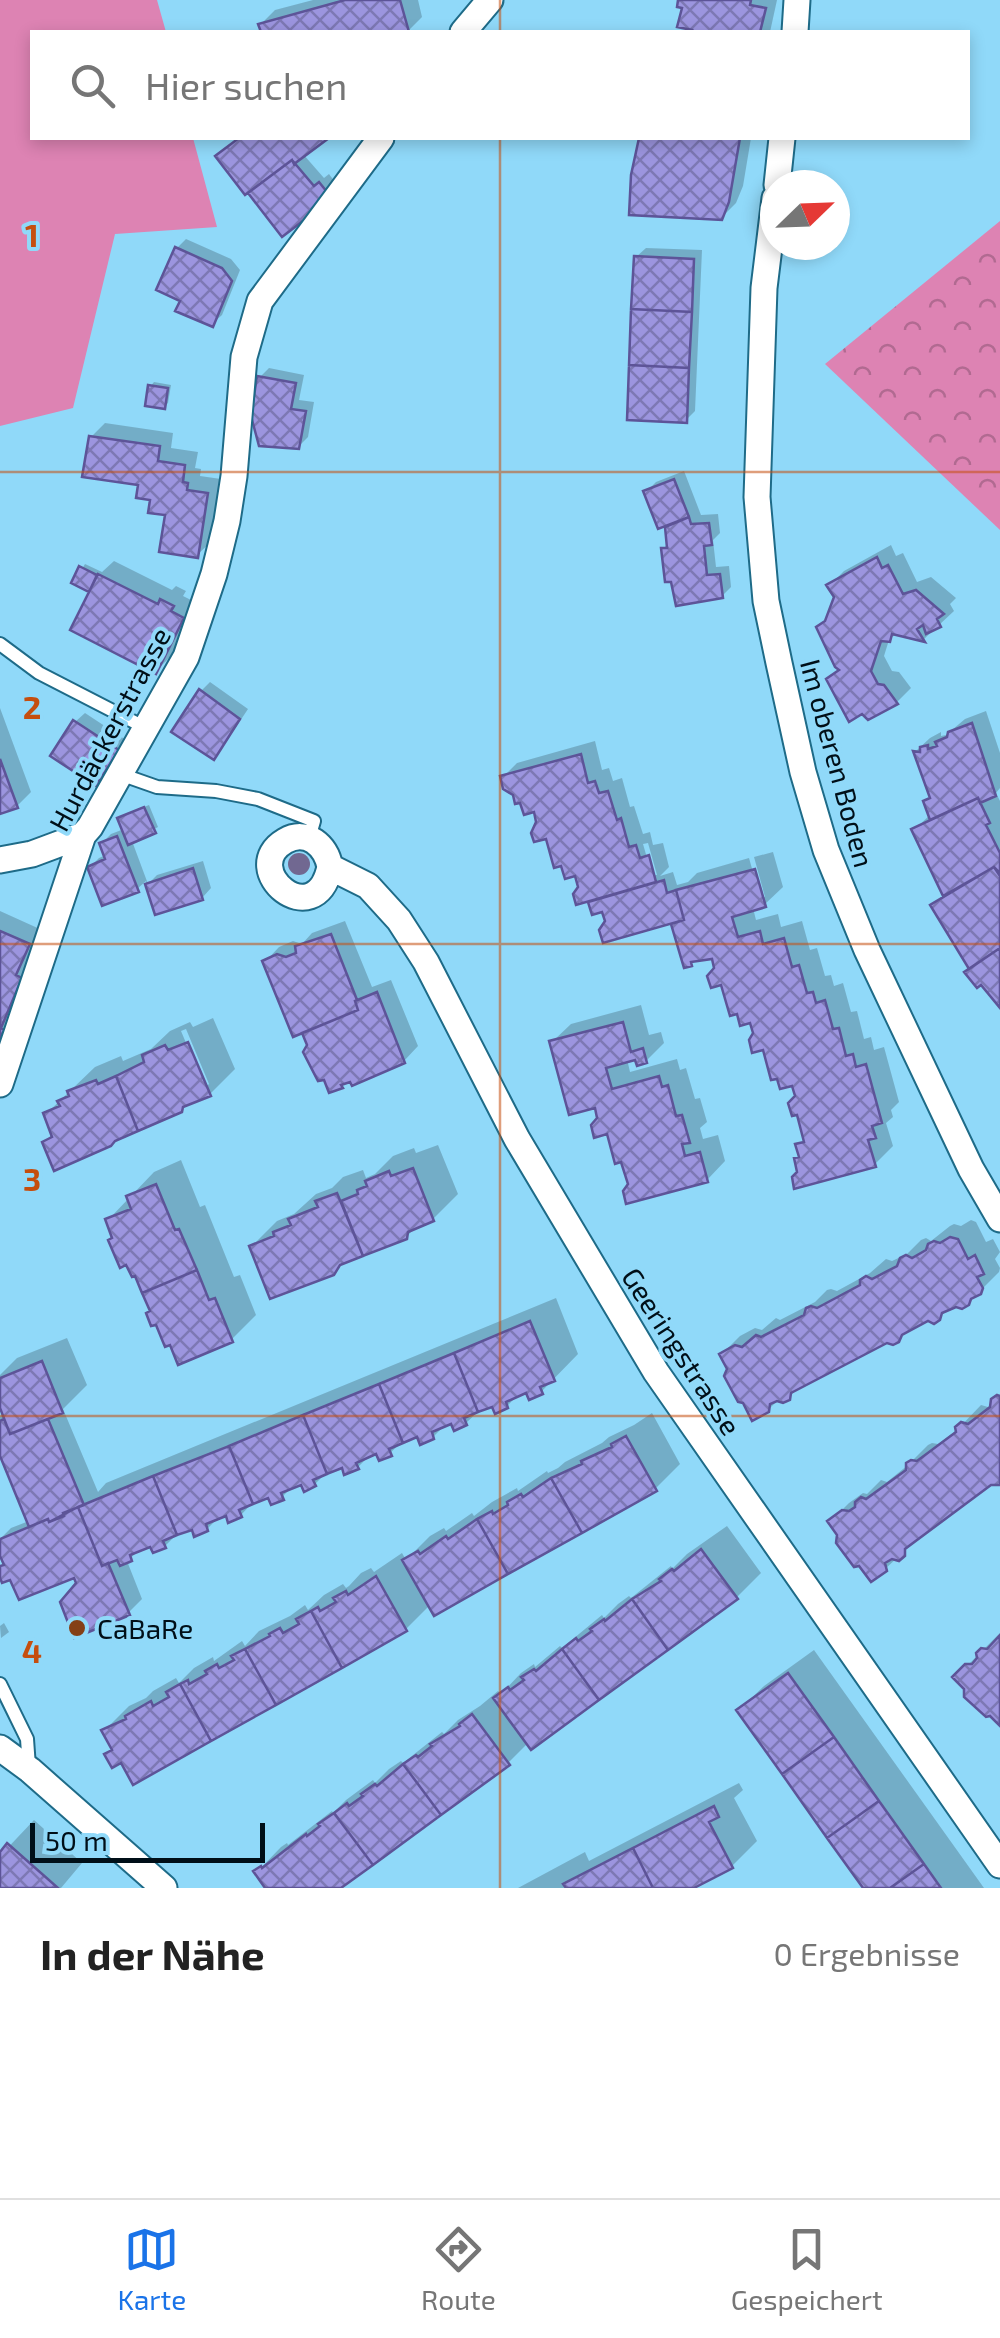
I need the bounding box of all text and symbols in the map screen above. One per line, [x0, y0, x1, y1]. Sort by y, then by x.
search box [30, 30, 970, 140]
icon: search [65, 58, 120, 113]
text: Hier suchen [145, 62, 347, 108]
north arrow [760, 170, 850, 260]
text: 1 [25, 215, 39, 253]
street label: Hurdäckerstrasse [41, 621, 177, 837]
street label: Im oberen Boden [794, 655, 882, 871]
text: 2 [23, 687, 41, 725]
text: 3 [23, 1159, 41, 1197]
street label: Geeringstrasse [615, 1261, 749, 1441]
place label: CaBaRe [97, 1611, 193, 1645]
marker: CaBaRe [66, 1617, 88, 1639]
text: 4 [22, 1631, 42, 1669]
scale bar [30, 1818, 265, 1862]
text: 50 m [45, 1823, 108, 1857]
text: In der Nähe [40, 1928, 265, 1978]
text: 0 Ergebnisse [774, 1934, 960, 1972]
tab: Karte [117, 2222, 186, 2316]
tab: Route [421, 2222, 496, 2316]
tab: Gespeichert [731, 2222, 883, 2316]

